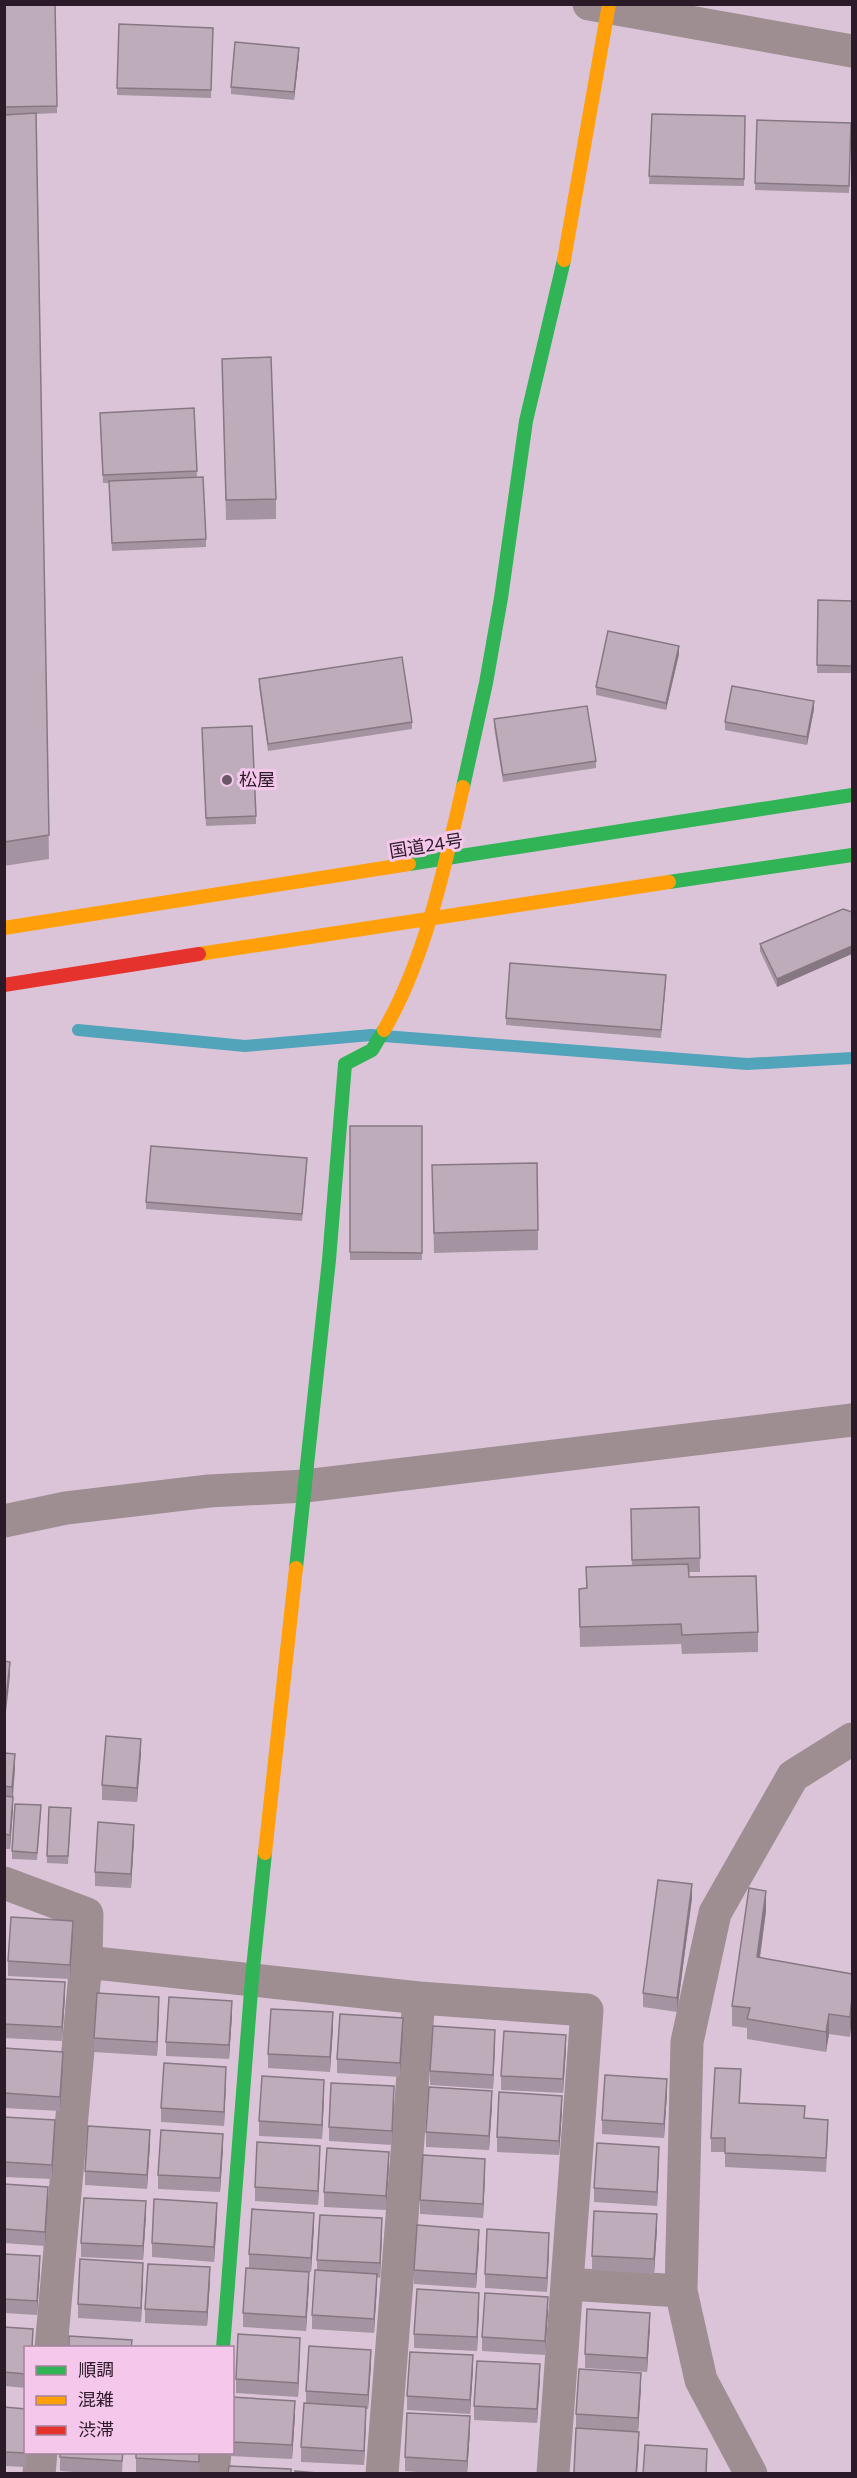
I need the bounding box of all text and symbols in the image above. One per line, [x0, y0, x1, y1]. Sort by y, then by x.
place label: 松屋 [239, 768, 275, 790]
marker: 松屋 [220, 773, 234, 787]
street label: 国道24号 [387, 828, 464, 862]
legend [24, 2346, 234, 2454]
text: 順調 [78, 2358, 114, 2380]
text: 混雑 [78, 2388, 114, 2410]
text: 渋滞 [78, 2418, 114, 2440]

